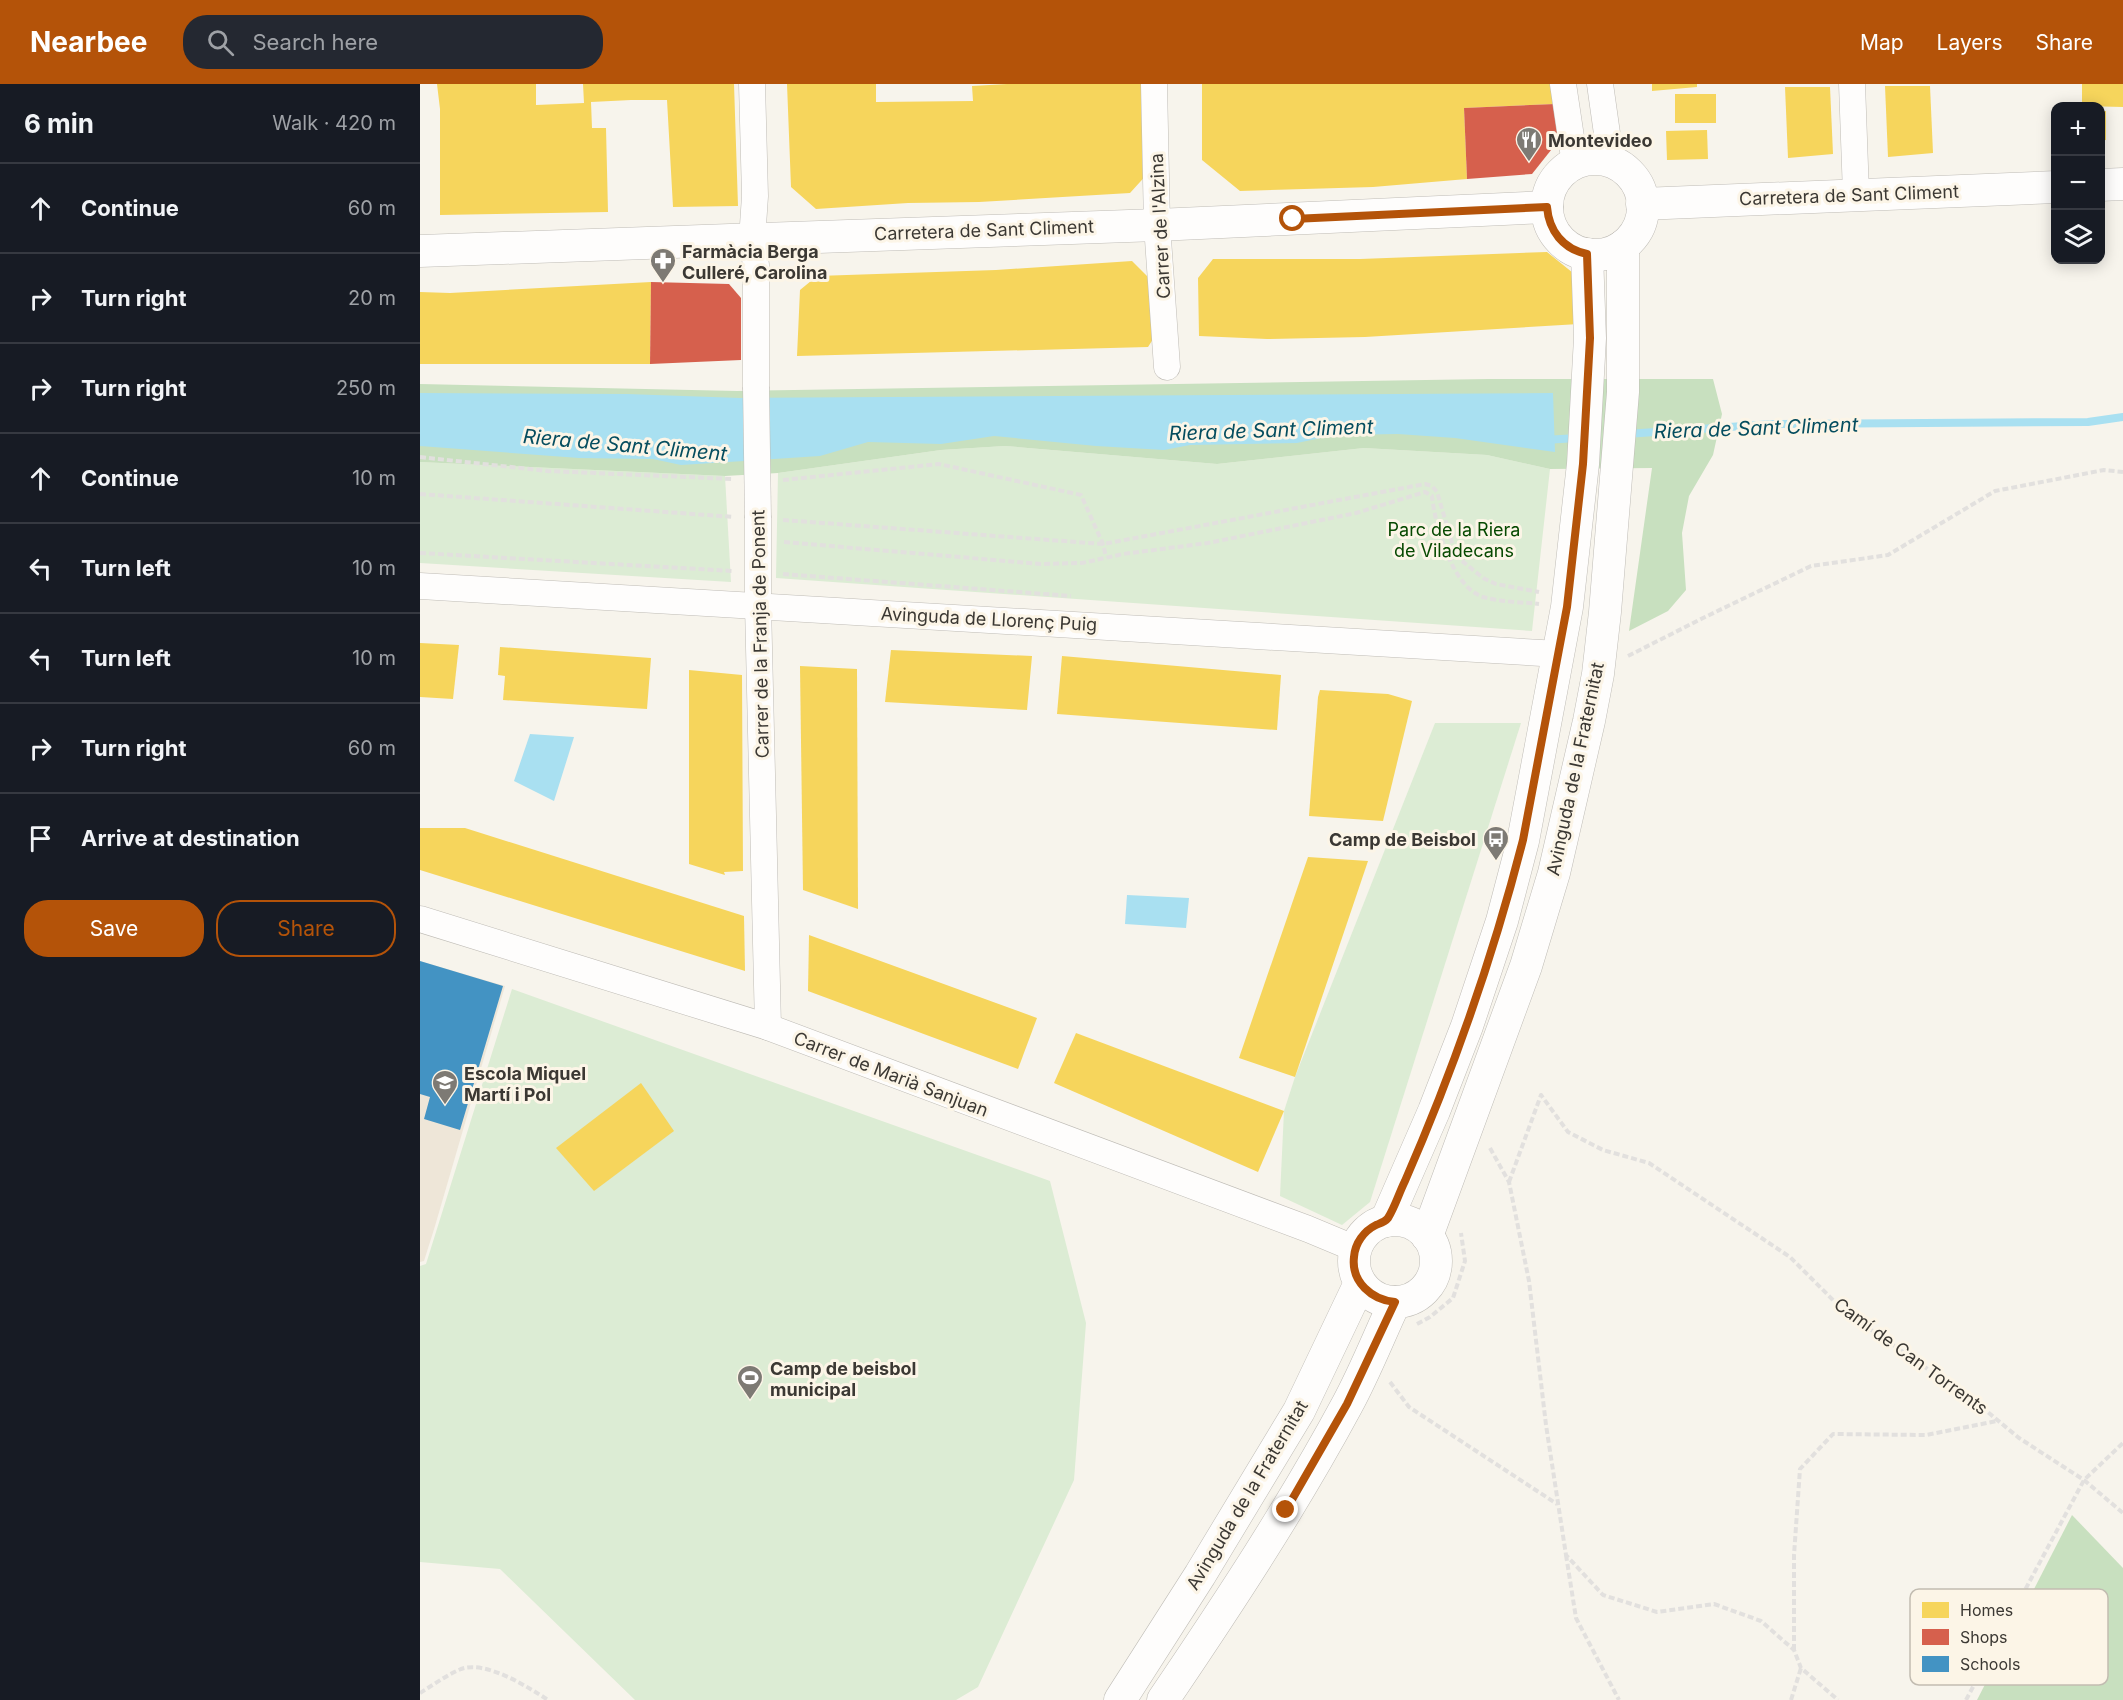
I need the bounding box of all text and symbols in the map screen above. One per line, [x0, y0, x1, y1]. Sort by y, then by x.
search box [183, 15, 603, 69]
text: Nearbee [30, 25, 147, 59]
icon: search [204, 26, 237, 59]
text: Search here [252, 29, 378, 55]
text: Map [1860, 30, 1904, 55]
text: Layers [1937, 30, 2003, 55]
text: Share [2036, 30, 2093, 55]
map controls [2051, 102, 2105, 264]
button: + [2051, 102, 2105, 156]
text: 6 min [24, 108, 94, 139]
text: Walk · 420 m [272, 111, 396, 135]
restaurant icon: Montevideo [1514, 125, 1544, 163]
place label: Montevideo [1548, 130, 1653, 151]
street label: Carrer de l'Alzina [1146, 153, 1174, 299]
button: − [2051, 156, 2105, 210]
street label: Carretera de Sant Climent [1739, 181, 1959, 209]
icon: ahead [24, 192, 57, 225]
text: Continue [81, 195, 179, 221]
text: 60 m [348, 196, 396, 220]
route start [1279, 205, 1305, 231]
button: layers [2051, 210, 2105, 264]
street label: Carretera de Sant Climent [874, 216, 1094, 244]
place label: Farmàcia Berga Culleré, Carolina [682, 241, 827, 283]
pharmacy icon: Farmàcia Berga Culleré, Carolina [648, 246, 678, 284]
icon: right [24, 282, 57, 315]
text: Turn right [81, 285, 187, 311]
text: 20 m [348, 286, 396, 310]
icon: right [24, 372, 57, 405]
text: Turn right [81, 375, 187, 401]
text: 250 m [336, 376, 396, 400]
water label: Riera de Sant Climent [1653, 412, 1859, 444]
water label: Riera de Sant Climent [1168, 414, 1374, 446]
water label: Riera de Sant Climent [522, 424, 728, 466]
icon: ahead [24, 462, 57, 495]
text: Continue [81, 465, 179, 491]
text: 10 m [352, 466, 396, 490]
street label: Carrer de la Franja de Ponent [747, 509, 773, 759]
park label: Parc de la Riera de Viladecans [1388, 519, 1520, 561]
icon: left [24, 552, 57, 585]
text: Turn left [81, 555, 171, 581]
text: 10 m [352, 556, 396, 580]
street label: Avinguda de Llorenç Puig [880, 603, 1098, 635]
icon: left [24, 642, 57, 675]
text: Turn left [81, 645, 171, 671]
text: 10 m [352, 646, 396, 670]
street label: Avinguda de la Fraternitat [1542, 660, 1608, 878]
icon: right [24, 732, 57, 765]
text: Turn right [81, 735, 187, 761]
text: 60 m [348, 736, 396, 760]
icon: arrive [24, 822, 57, 855]
bus stop icon: Camp de Beisbol [1481, 824, 1511, 862]
text: Arrive at destination [81, 825, 300, 851]
place label: Camp de Beisbol [1329, 829, 1476, 850]
button: Save [24, 900, 204, 957]
button: Share [216, 900, 396, 957]
street label: Carrer de Marià Sanjuan [791, 1027, 991, 1121]
place label: Escola Miquel Martí i Pol [464, 1063, 586, 1105]
school or university icon: Escola Miquel Martí i Pol [430, 1068, 460, 1106]
street label: Camí de Can Torrents [1830, 1293, 1992, 1419]
place label: Camp de beisbol municipal [770, 1358, 916, 1400]
sports icon: Camp de beisbol municipal [735, 1363, 765, 1401]
street label: Avinguda de la Fraternitat [1182, 1396, 1312, 1594]
route end [1272, 1496, 1298, 1522]
legend [1910, 1589, 2108, 1685]
text: Homes [1960, 1600, 2013, 1620]
text: Shops [1960, 1627, 2008, 1647]
text: Schools [1960, 1654, 2020, 1674]

